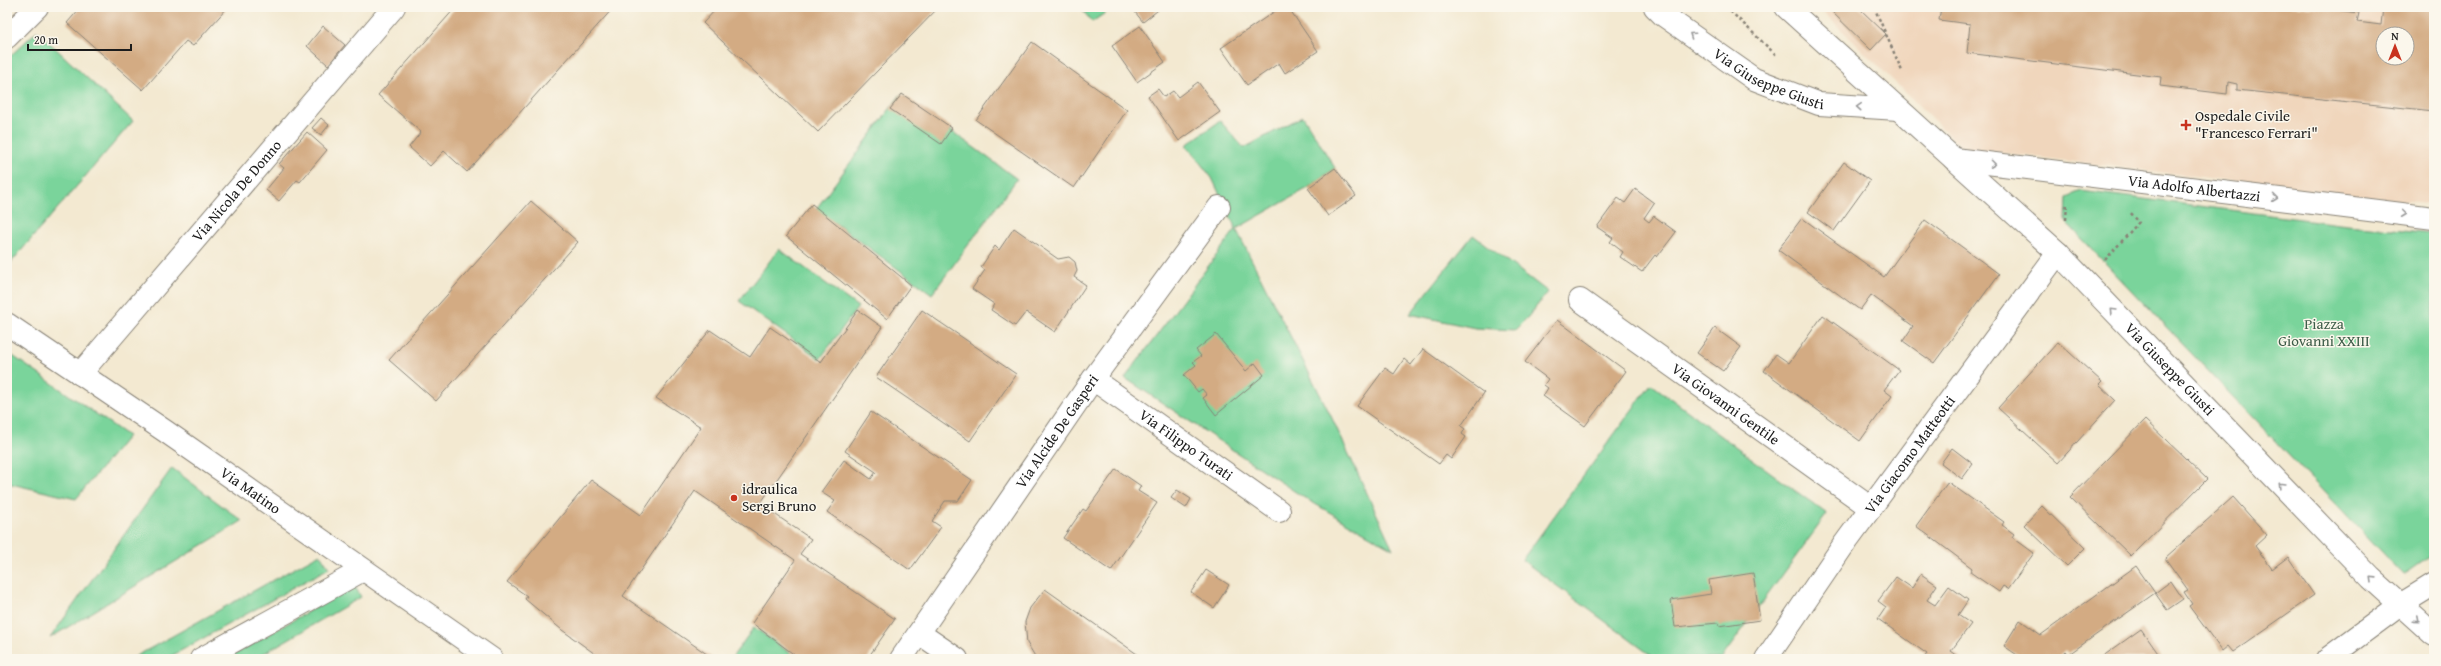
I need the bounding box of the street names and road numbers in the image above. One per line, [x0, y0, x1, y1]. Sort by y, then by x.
street label: Via Giuseppe Giusti [1709, 43, 1824, 114]
street label: Via Nicola De Donno [187, 135, 286, 246]
street label: Via Adolfo Albertazzi [2127, 169, 2262, 207]
street label: Via Giuseppe Giusti [2120, 318, 2220, 420]
street label: Via Giovanni Gentile [1667, 358, 1784, 450]
street label: Via Alcide De Gasperi [1010, 370, 1103, 492]
street label: Via Giacomo Matteotti [1859, 391, 1960, 518]
street label: Via Filippo Turati [1135, 404, 1238, 485]
street label: Via Matino [216, 462, 286, 519]

